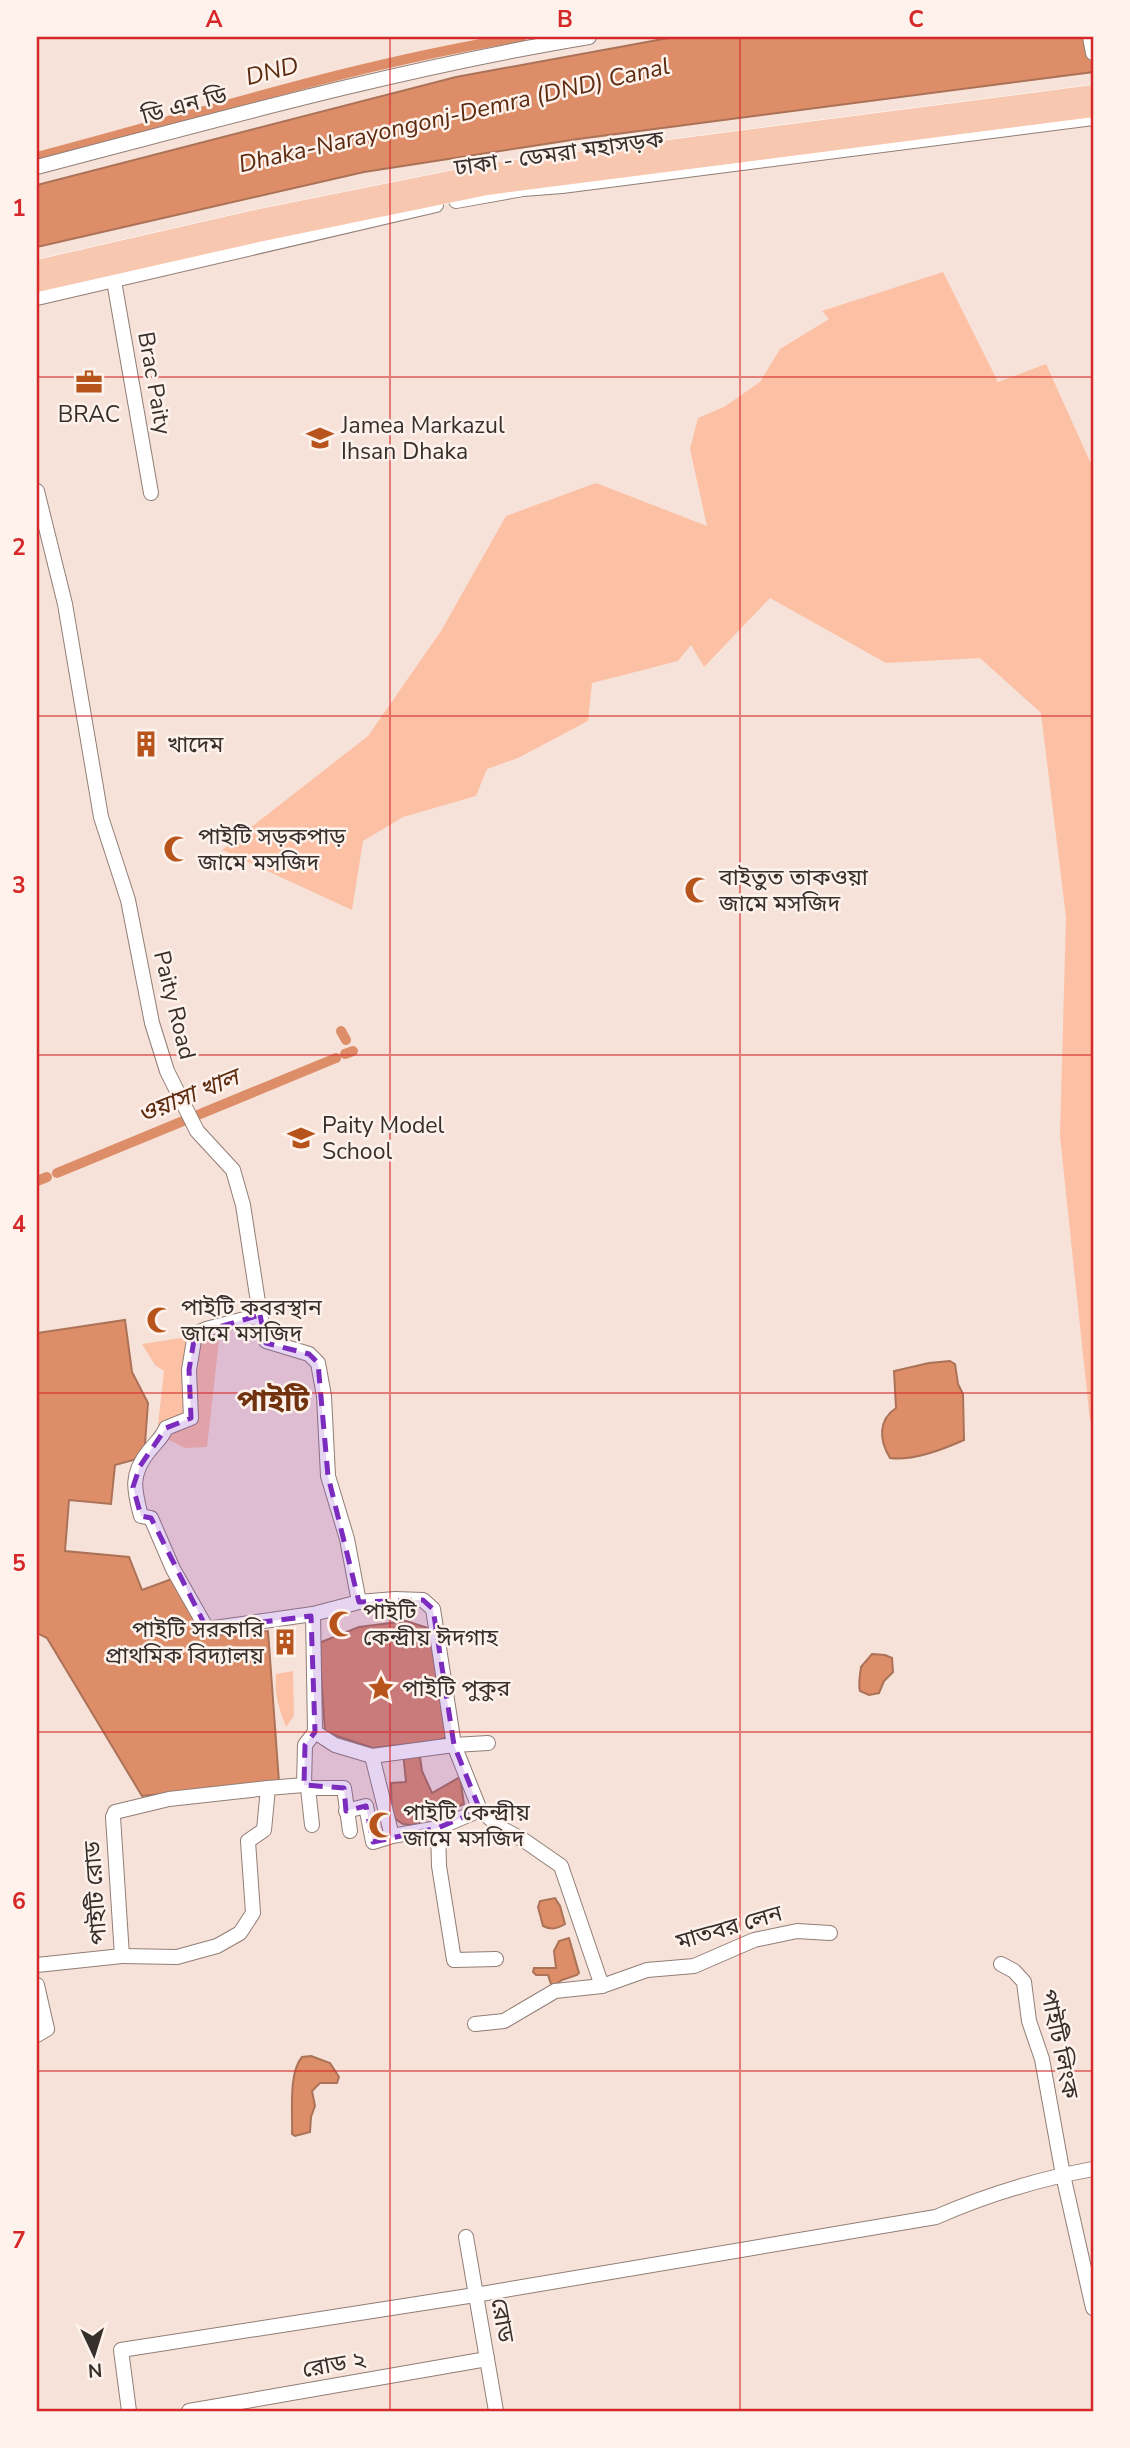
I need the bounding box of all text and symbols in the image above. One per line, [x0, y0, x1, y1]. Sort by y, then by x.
text: A [205, 4, 223, 35]
text: B [557, 4, 573, 35]
text: C [908, 4, 924, 35]
water label: DND [242, 49, 302, 93]
water label: Dhaka-Narayongonj-Demra (DND) Canal [235, 50, 673, 180]
street label: ডি এন ডি [137, 79, 231, 132]
street label: ঢাকা - ডেমরা মহাসড়ক [451, 123, 666, 184]
text: 1 [12, 193, 26, 224]
street label: Brac Paity [130, 329, 179, 437]
office icon: BRAC [74, 367, 104, 397]
place label: BRAC [58, 399, 120, 430]
place label: Jamea Markazul Ihsan Dhaka [340, 410, 505, 467]
school or university icon: Jamea Markazul Ihsan Dhaka [305, 423, 335, 453]
text: 2 [12, 532, 26, 563]
building icon: খাদেম [131, 729, 161, 759]
place label: খাদেম [167, 729, 224, 760]
place label: পাইটি সড়কপাড় জামে মসজিদ [197, 821, 346, 878]
mosque icon: পাইটি সড়কপাড় জামে মসজিদ [162, 834, 192, 864]
place label: বাইতুত তাকওয়া জামে মসজিদ [718, 862, 869, 919]
text: 3 [12, 870, 26, 901]
mosque icon: বাইতুত তাকওয়া জামে মসজিদ [683, 875, 713, 905]
street label: Paity Road [146, 948, 203, 1063]
water label: ওয়াসা খাল [133, 1060, 247, 1131]
place label: Paity Model School [322, 1110, 445, 1167]
school or university icon: Paity Model School [286, 1123, 316, 1153]
text: 4 [12, 1209, 26, 1240]
place label: পাইটি কবরস্থান জামে মসজিদ [180, 1292, 323, 1349]
mosque icon: পাইটি কবরস্থান জামে মসজিদ [145, 1305, 175, 1335]
district label: পাইটি [237, 1381, 310, 1422]
text: 5 [12, 1548, 26, 1579]
place label: পাইটি কেন্দ্রীয় ঈদগাহ [363, 1596, 499, 1653]
mosque icon: পাইটি কেন্দ্রীয় ঈদগাহ [327, 1609, 357, 1639]
place label: পাইটি সরকারি প্রাথমিক বিদ্যালয় [105, 1614, 265, 1671]
building icon: পাইটি সরকারি প্রাথমিক বিদ্যালয় [270, 1627, 300, 1657]
place icon: পাইটি পুকুর [366, 1673, 396, 1703]
place label: পাইটি পুকুর [402, 1673, 511, 1704]
place label: পাইটি কেন্দ্রীয় জামে মসজিদ [402, 1797, 530, 1854]
mosque icon: পাইটি কেন্দ্রীয় জামে মসজিদ [367, 1810, 397, 1840]
street label: পাইটি রোড [76, 1839, 115, 1946]
text: 6 [12, 1886, 26, 1917]
street label: মাতবর লেন [672, 1897, 787, 1958]
street label: পাইটি লিংক [1033, 1987, 1086, 2102]
text: 7 [12, 2225, 26, 2256]
street label: রোড [483, 2295, 522, 2345]
north arrow [60, 2318, 130, 2388]
street label: রোড ২ [300, 2344, 369, 2385]
text: N [87, 2356, 103, 2383]

